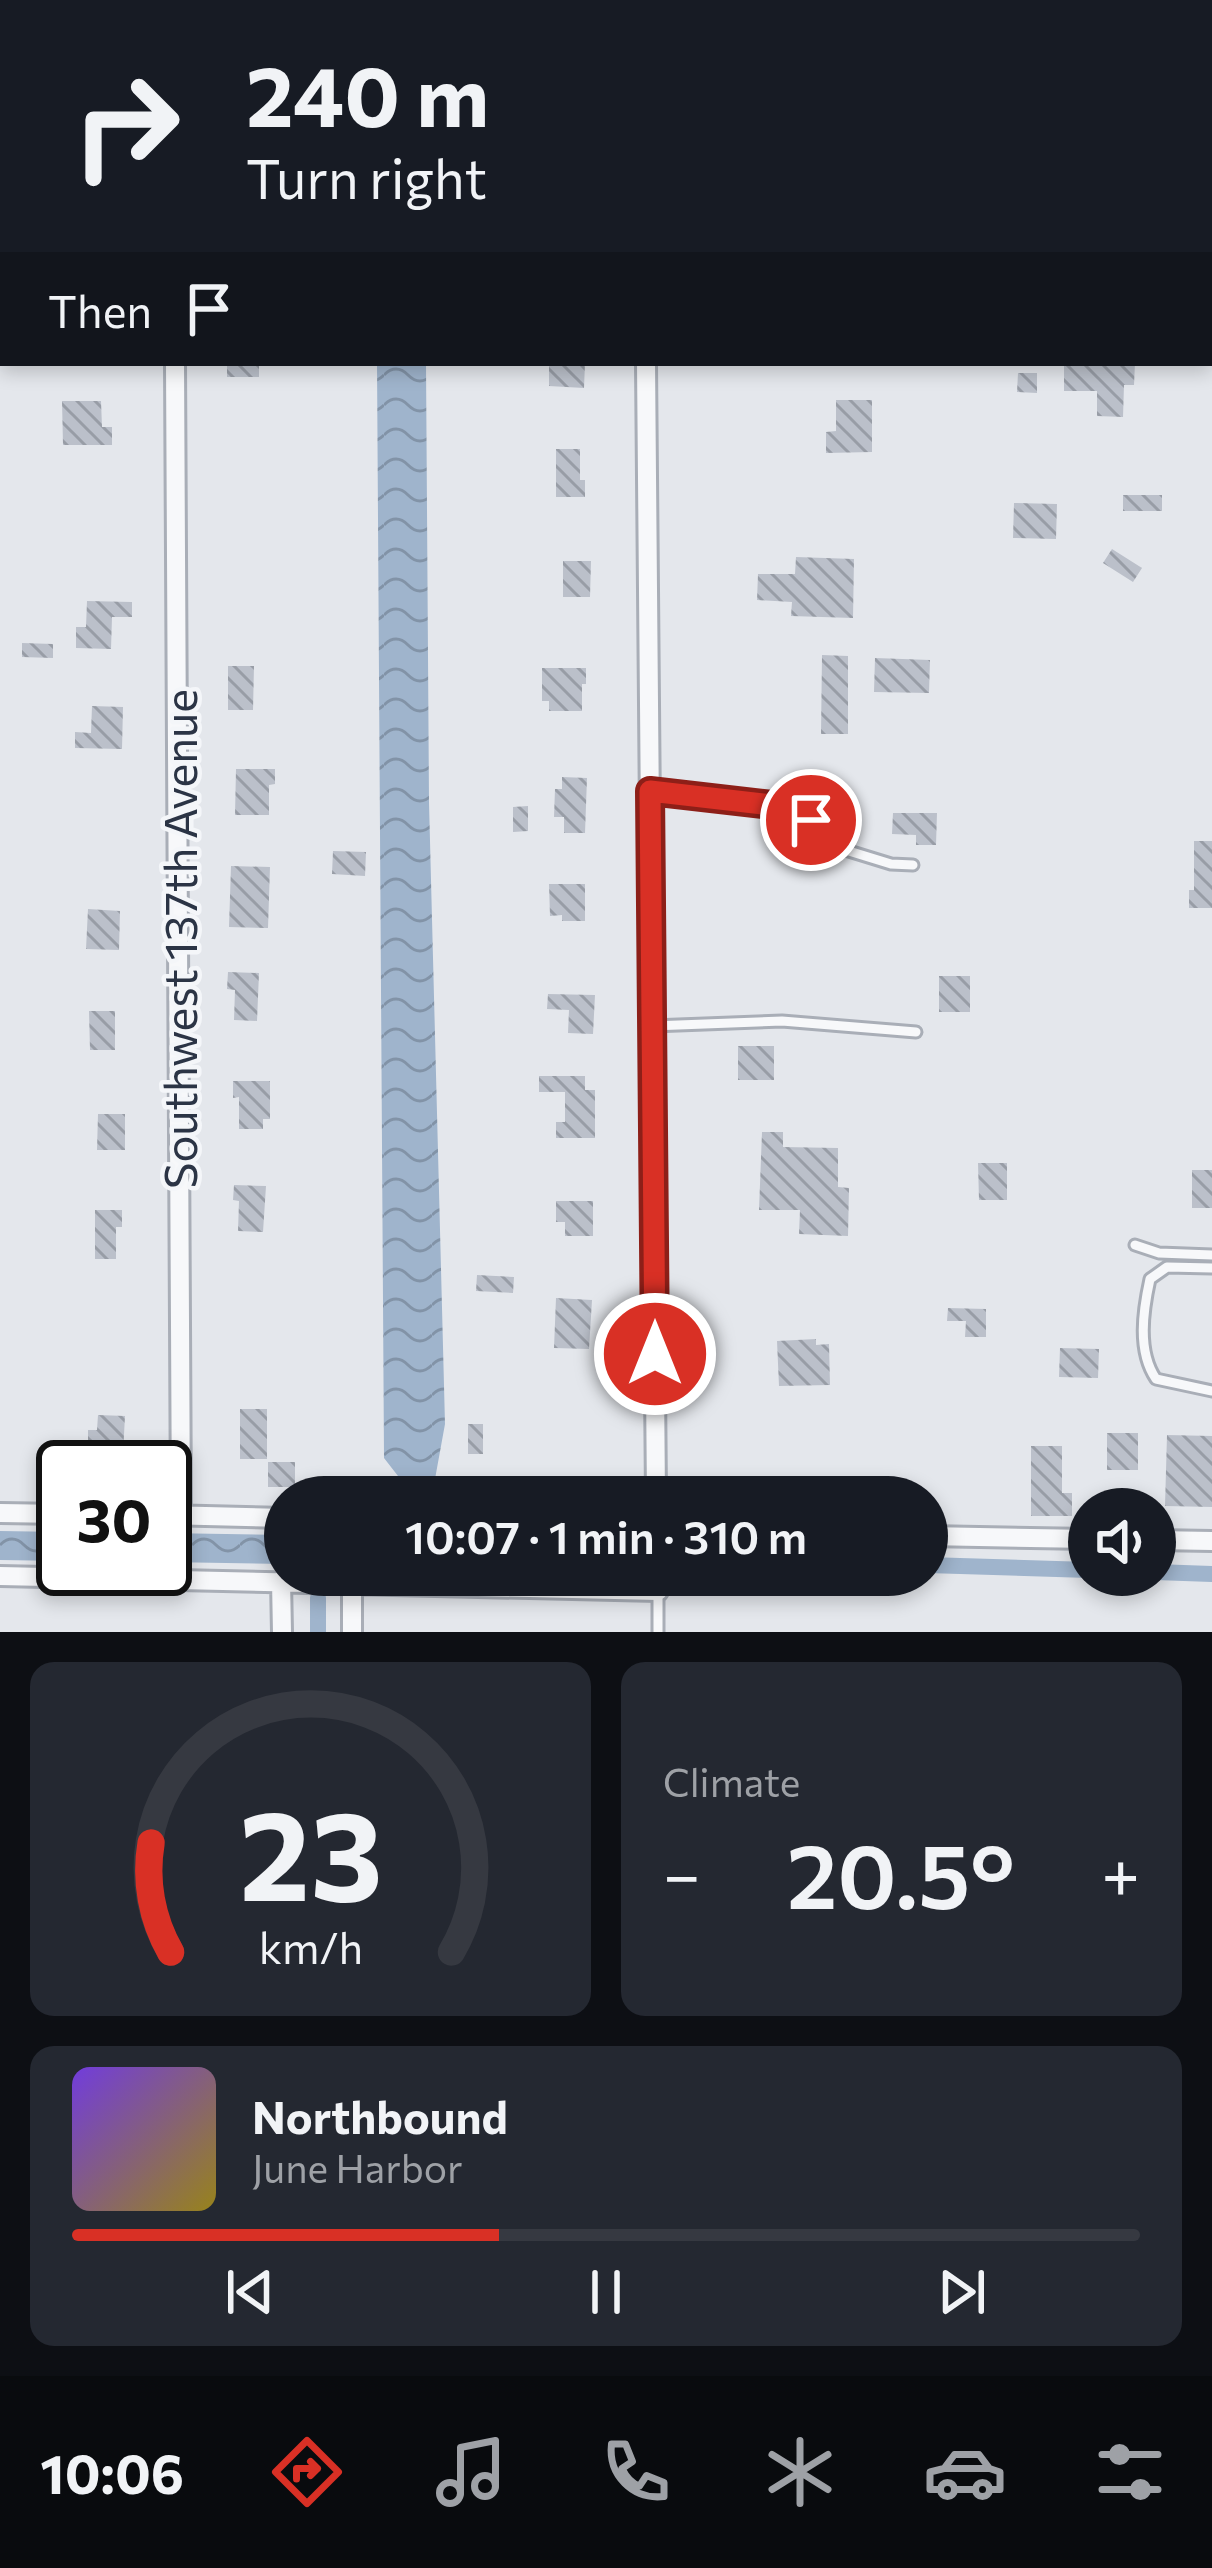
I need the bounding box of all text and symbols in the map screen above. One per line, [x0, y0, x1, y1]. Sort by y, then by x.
text: 240 m [246, 42, 489, 144]
icon: right [48, 48, 204, 204]
text: Turn right [246, 144, 487, 210]
icon: arrive [176, 276, 242, 342]
text: Then [48, 282, 152, 337]
street label: Southwest 137th Avenue [151, 689, 206, 1189]
pin [760, 769, 862, 871]
icon: arrive [778, 787, 844, 853]
position arrow [592, 1291, 718, 1417]
speed limit sign: 30 [36, 1440, 192, 1596]
map controls [1068, 1488, 1176, 1596]
button: sound [1068, 1488, 1176, 1596]
text: 10:07 · 1 min · 310 m [405, 1508, 807, 1563]
text: Climate [663, 1757, 800, 1805]
text: 23 [239, 1774, 382, 1927]
text: 20.5° [787, 1817, 1015, 1928]
text: − [663, 1832, 701, 1913]
text: + [1101, 1832, 1140, 1913]
text: km/h [258, 1920, 363, 1973]
text: Northbound [252, 2088, 508, 2143]
text: June Harbor [252, 2143, 463, 2191]
icon: previous [217, 2259, 283, 2325]
icon: pause [573, 2259, 639, 2325]
icon: next [929, 2259, 995, 2325]
icon: directions [265, 2430, 349, 2514]
icon: music [429, 2430, 513, 2514]
icon: phone [594, 2430, 678, 2514]
icon: climate [758, 2430, 842, 2514]
icon: car [923, 2430, 1007, 2514]
icon: filters [1088, 2430, 1172, 2514]
text: 10:06 [40, 2439, 184, 2505]

